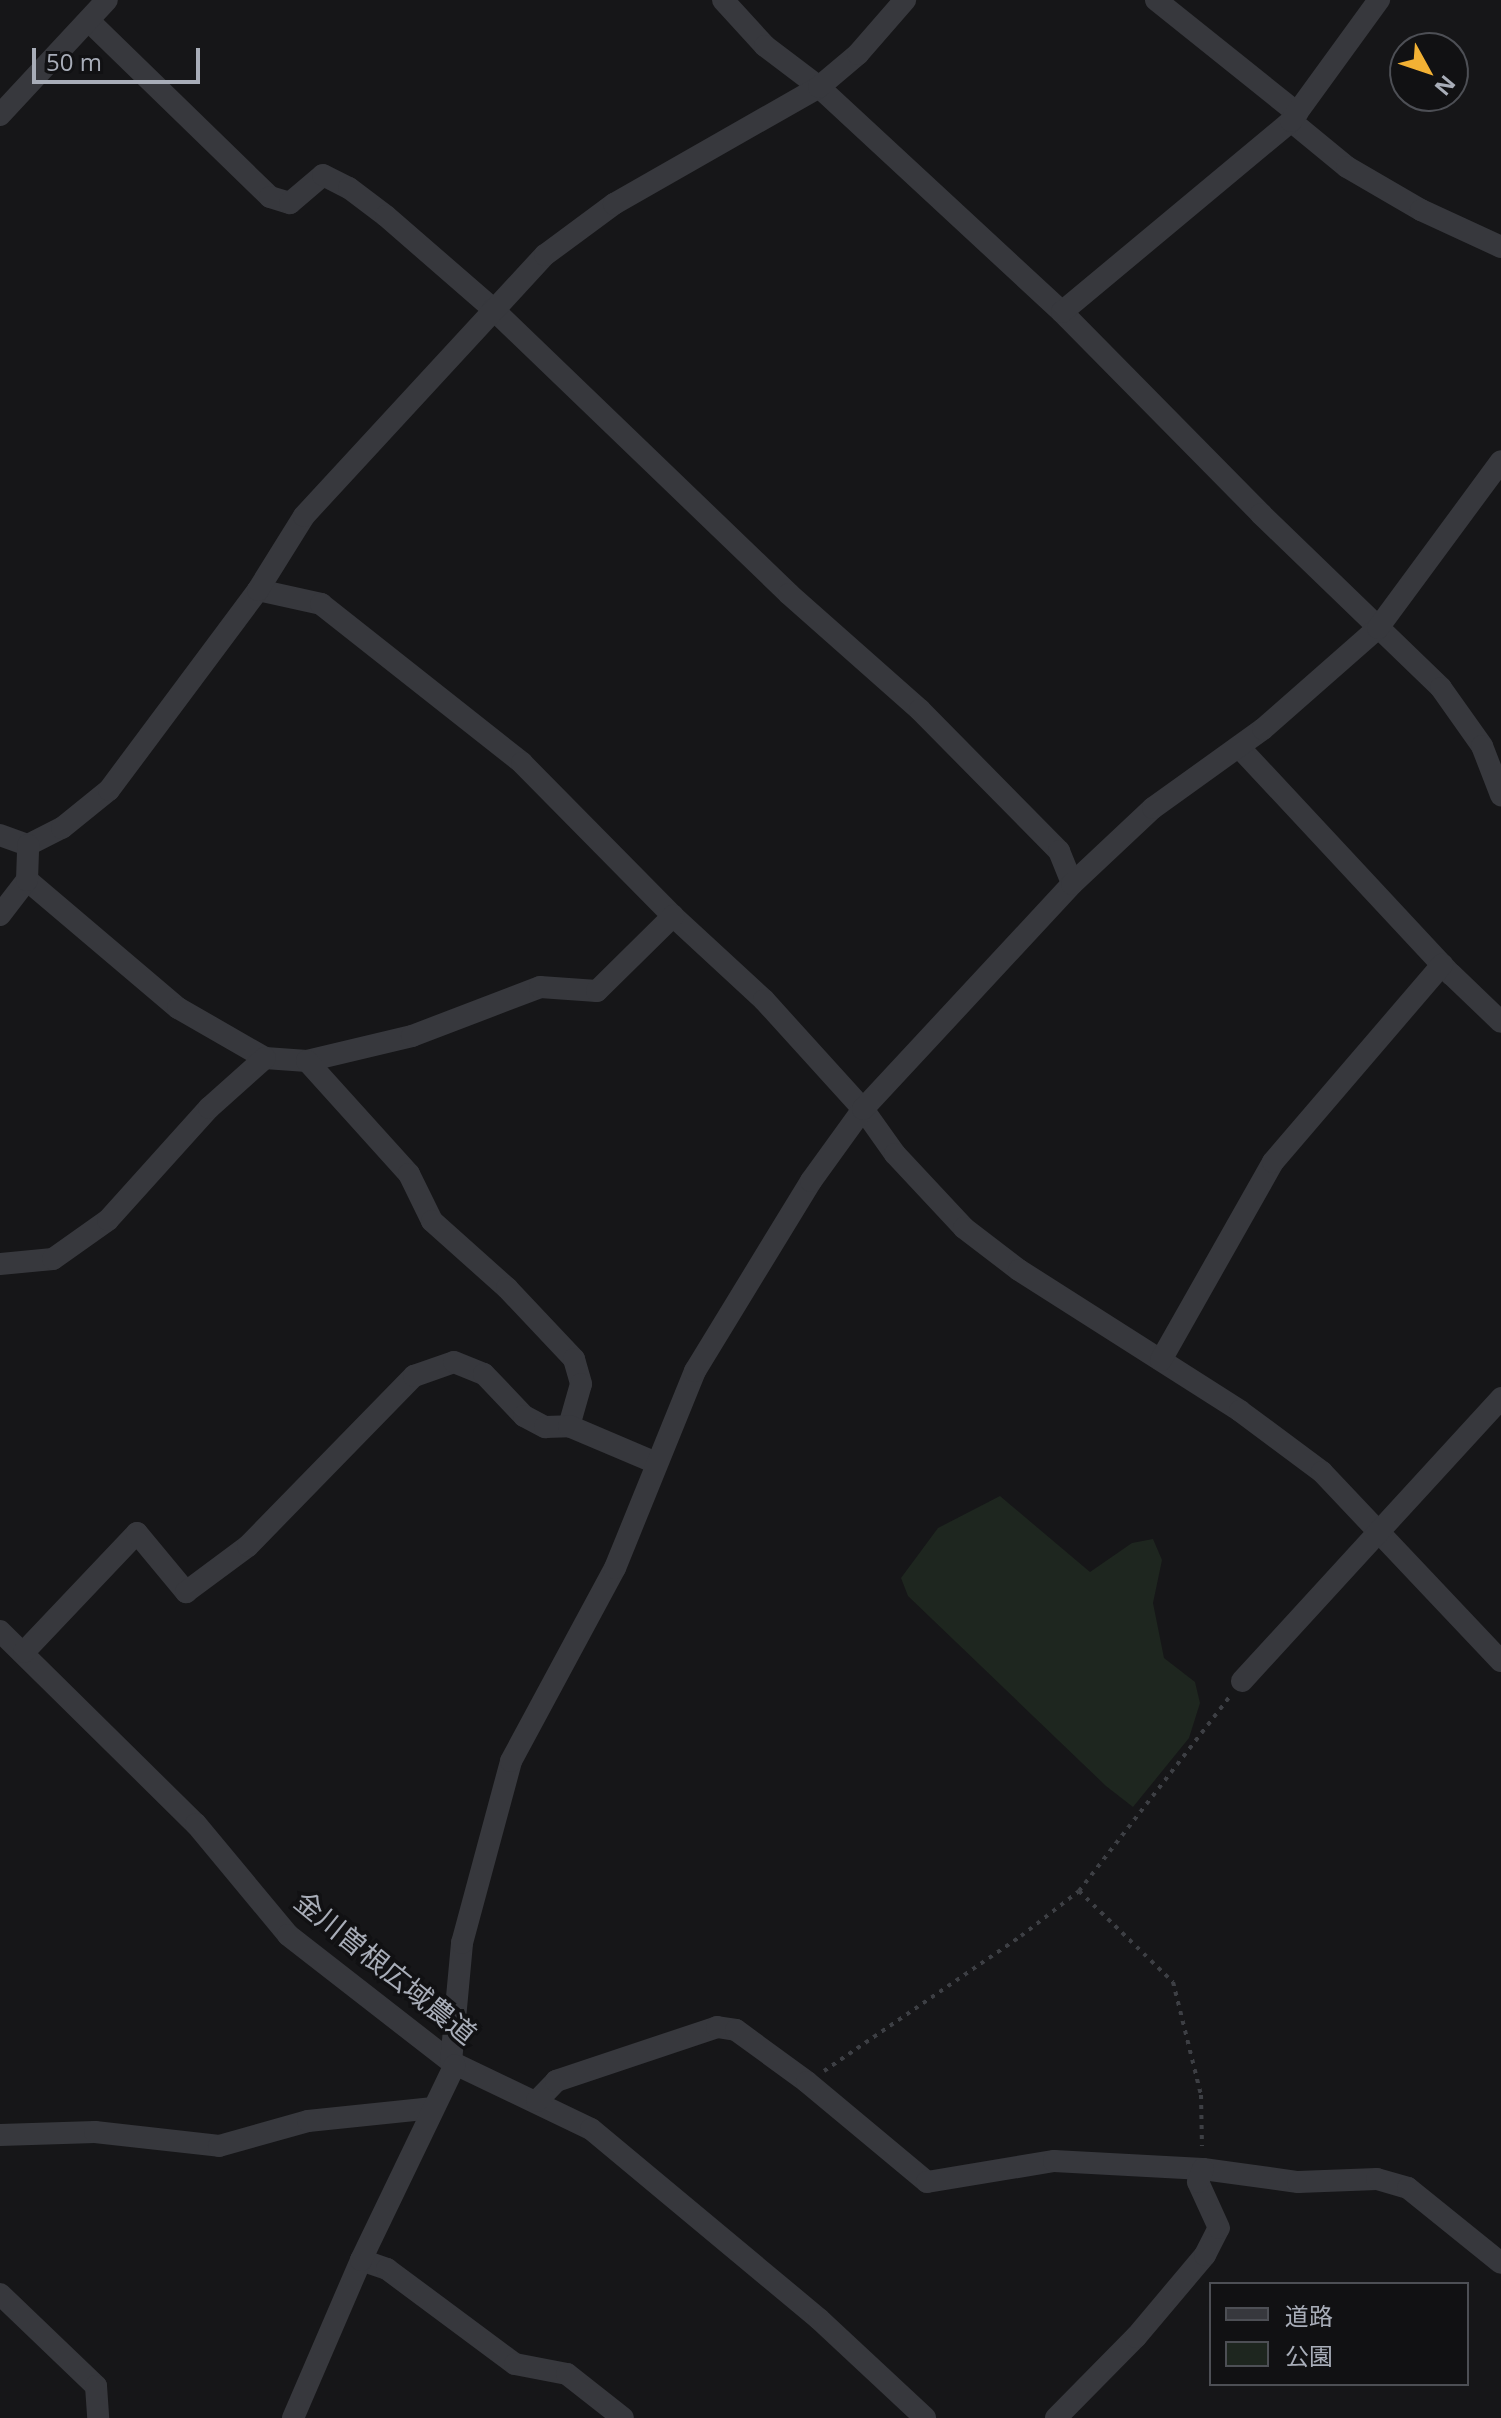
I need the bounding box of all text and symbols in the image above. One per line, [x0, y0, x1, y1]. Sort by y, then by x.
scale bar [36, 32, 204, 82]
north arrow [1389, 32, 1469, 112]
text: 50 m [46, 45, 102, 78]
text: N [1429, 70, 1463, 103]
street label: 金川曽根広域農道 [288, 1883, 484, 2051]
legend [1209, 2282, 1469, 2386]
text: 道路 [1285, 2299, 1333, 2332]
text: 公園 [1285, 2339, 1333, 2372]

